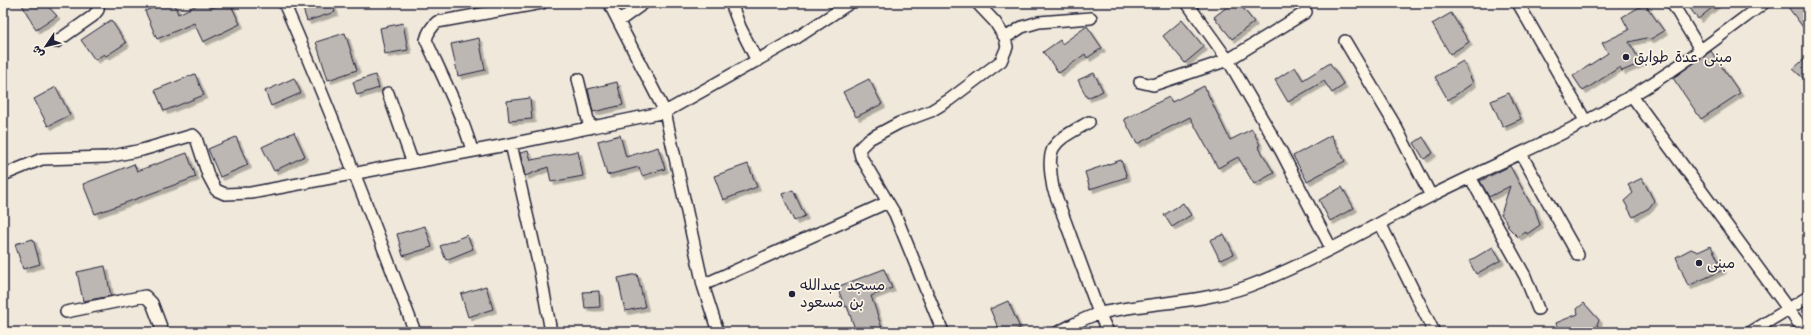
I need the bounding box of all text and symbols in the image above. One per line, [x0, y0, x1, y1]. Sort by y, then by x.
north arrow [26, 26, 66, 66]
text: ش [29, 42, 48, 61]
place label: مبنى عدة طوابق [1634, 47, 1732, 68]
marker: مبنى عدة طوابق [1621, 52, 1631, 62]
place label: مبنى [1707, 253, 1735, 274]
marker: مبنى [1694, 258, 1704, 268]
place label: مسجد عبدالله بن مسعود [800, 275, 885, 313]
marker: مسجد عبدالله بن مسعود [787, 289, 797, 299]

